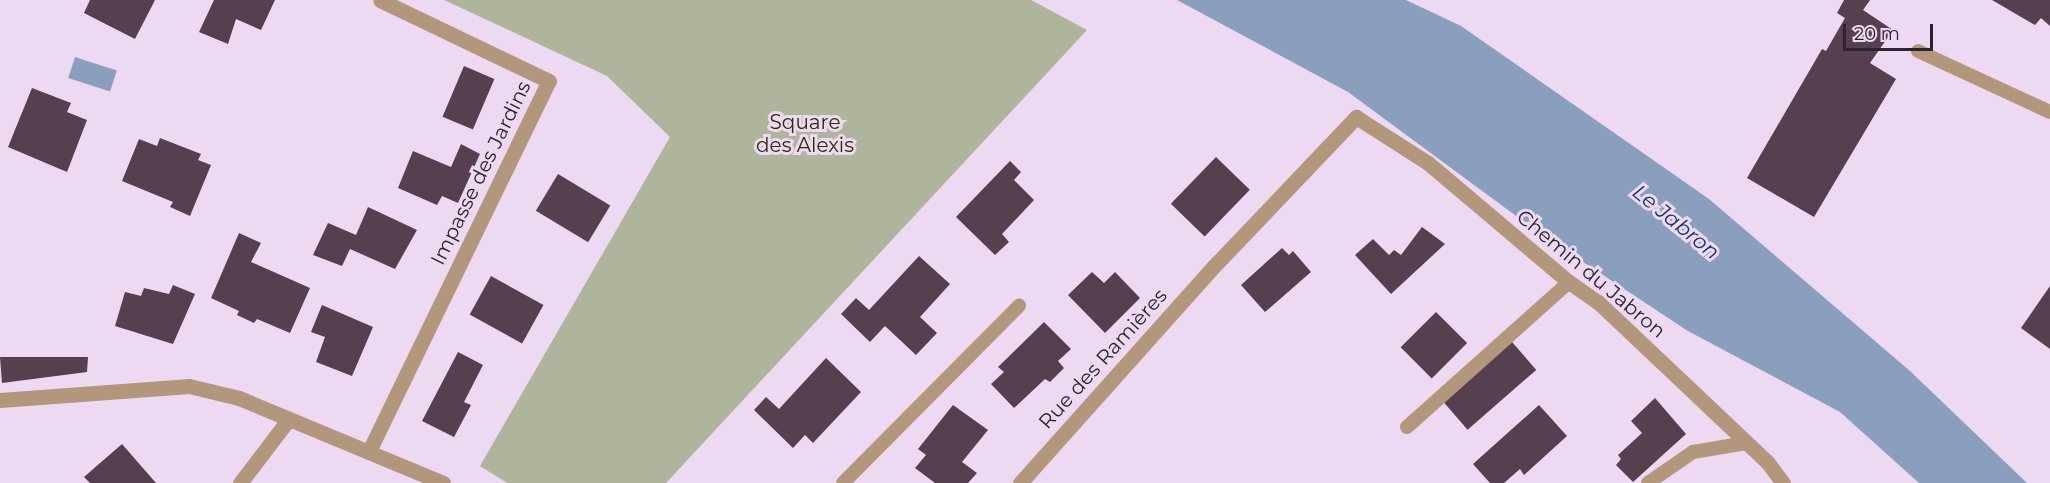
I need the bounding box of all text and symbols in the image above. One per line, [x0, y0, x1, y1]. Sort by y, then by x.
scale bar [1846, 12, 1936, 50]
text: 20 m [1854, 23, 1900, 45]
street label: Impasse des Jardins [426, 77, 536, 269]
park label: Square des Alexis [756, 111, 854, 158]
water label: Le Jabron [1627, 179, 1725, 265]
street label: Chemin du Jabron [1512, 205, 1670, 343]
street label: Rue des Ramières [1034, 284, 1172, 434]

